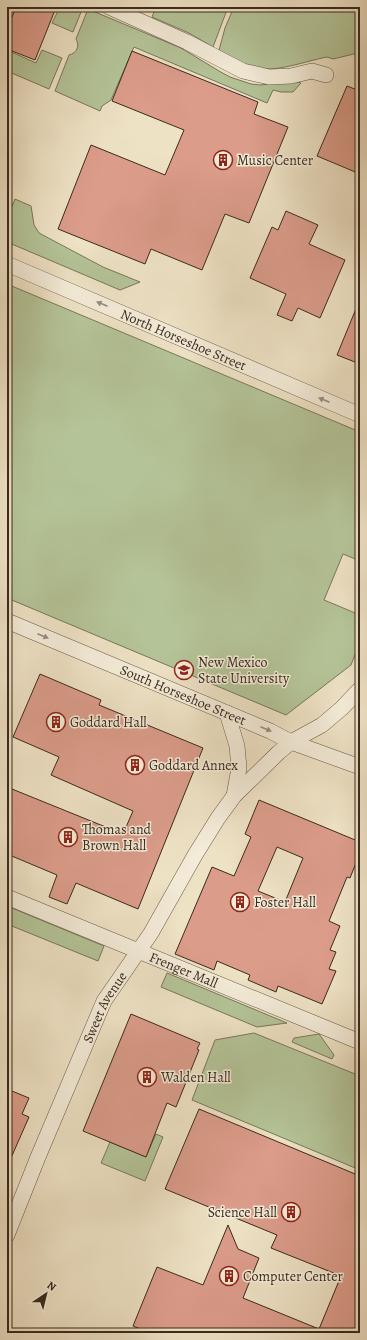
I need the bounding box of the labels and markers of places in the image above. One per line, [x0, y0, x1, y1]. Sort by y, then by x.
building icon: Music Center [212, 149, 234, 171]
place label: Music Center [237, 151, 314, 170]
place label: New Mexico State University [198, 653, 290, 688]
school or university icon: New Mexico State University [173, 659, 195, 681]
building icon: Goddard Hall [45, 711, 67, 733]
place label: Goddard Hall [70, 713, 147, 732]
building icon: Goddard Annex [124, 754, 146, 776]
place label: Goddard Annex [149, 756, 238, 775]
place label: Thomas and Brown Hall [82, 820, 152, 855]
building icon: Thomas and Brown Hall [57, 826, 79, 848]
building icon: Foster Hall [229, 891, 251, 913]
place label: Foster Hall [254, 893, 316, 912]
building icon: Walden Hall [136, 1066, 158, 1088]
place label: Walden Hall [160, 1068, 231, 1087]
building icon: Science Hall [280, 1201, 302, 1223]
place label: Science Hall [208, 1203, 278, 1222]
building icon: Computer Center [218, 1265, 240, 1287]
place label: Computer Center [243, 1267, 343, 1286]

